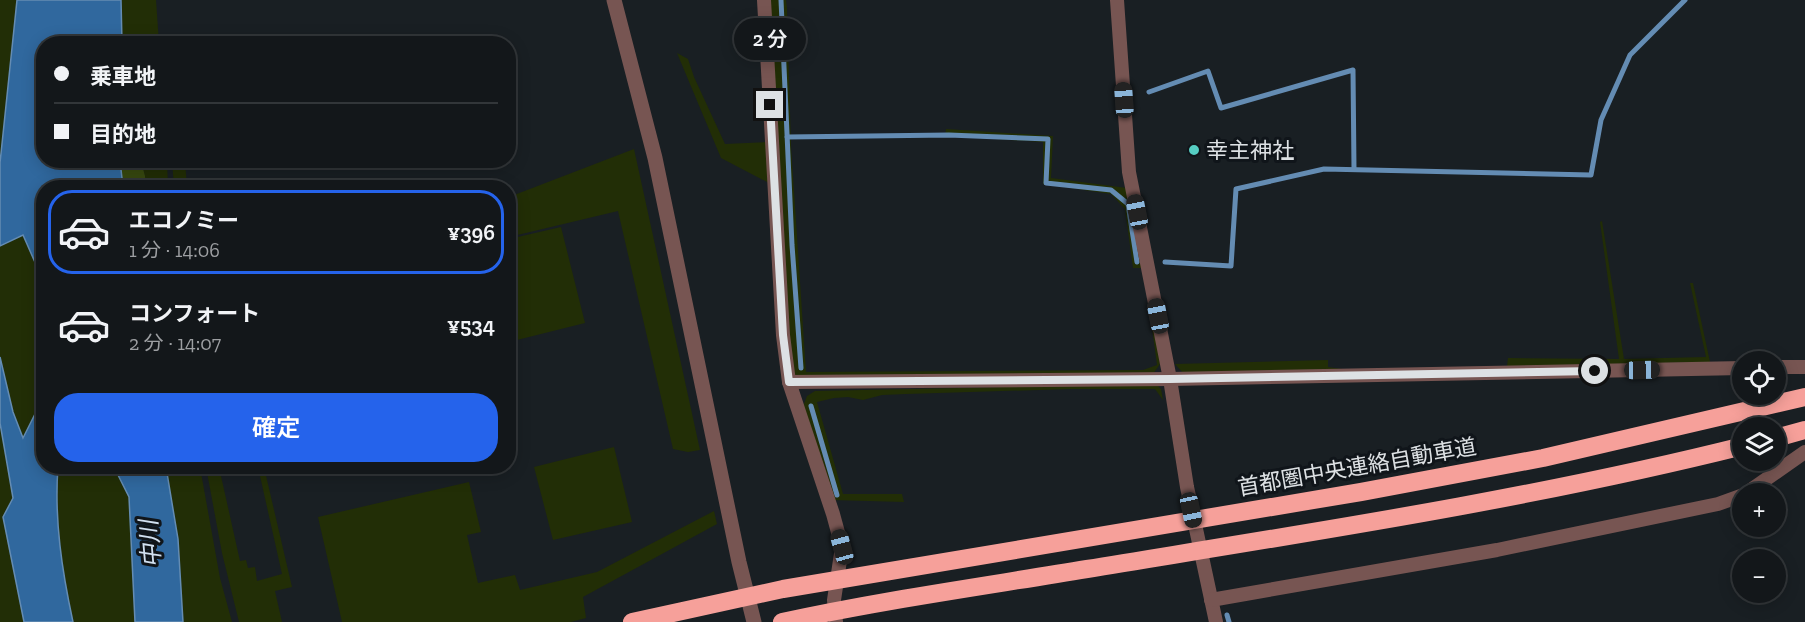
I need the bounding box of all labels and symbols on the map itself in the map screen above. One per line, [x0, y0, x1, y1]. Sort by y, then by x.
callout: 2 分 [734, 18, 806, 60]
car [1114, 81, 1134, 119]
route end [756, 91, 783, 118]
place label: 幸主神社 [1206, 137, 1294, 164]
marker: 幸主神社 [1187, 143, 1201, 157]
car [1125, 193, 1149, 231]
car [1146, 297, 1170, 335]
route start [1581, 357, 1608, 384]
car [1624, 361, 1660, 379]
street label: 首都圏中央連絡自動車道 [1235, 433, 1479, 501]
car [1178, 491, 1204, 529]
water label: 中川 [133, 516, 167, 569]
car [829, 527, 855, 567]

